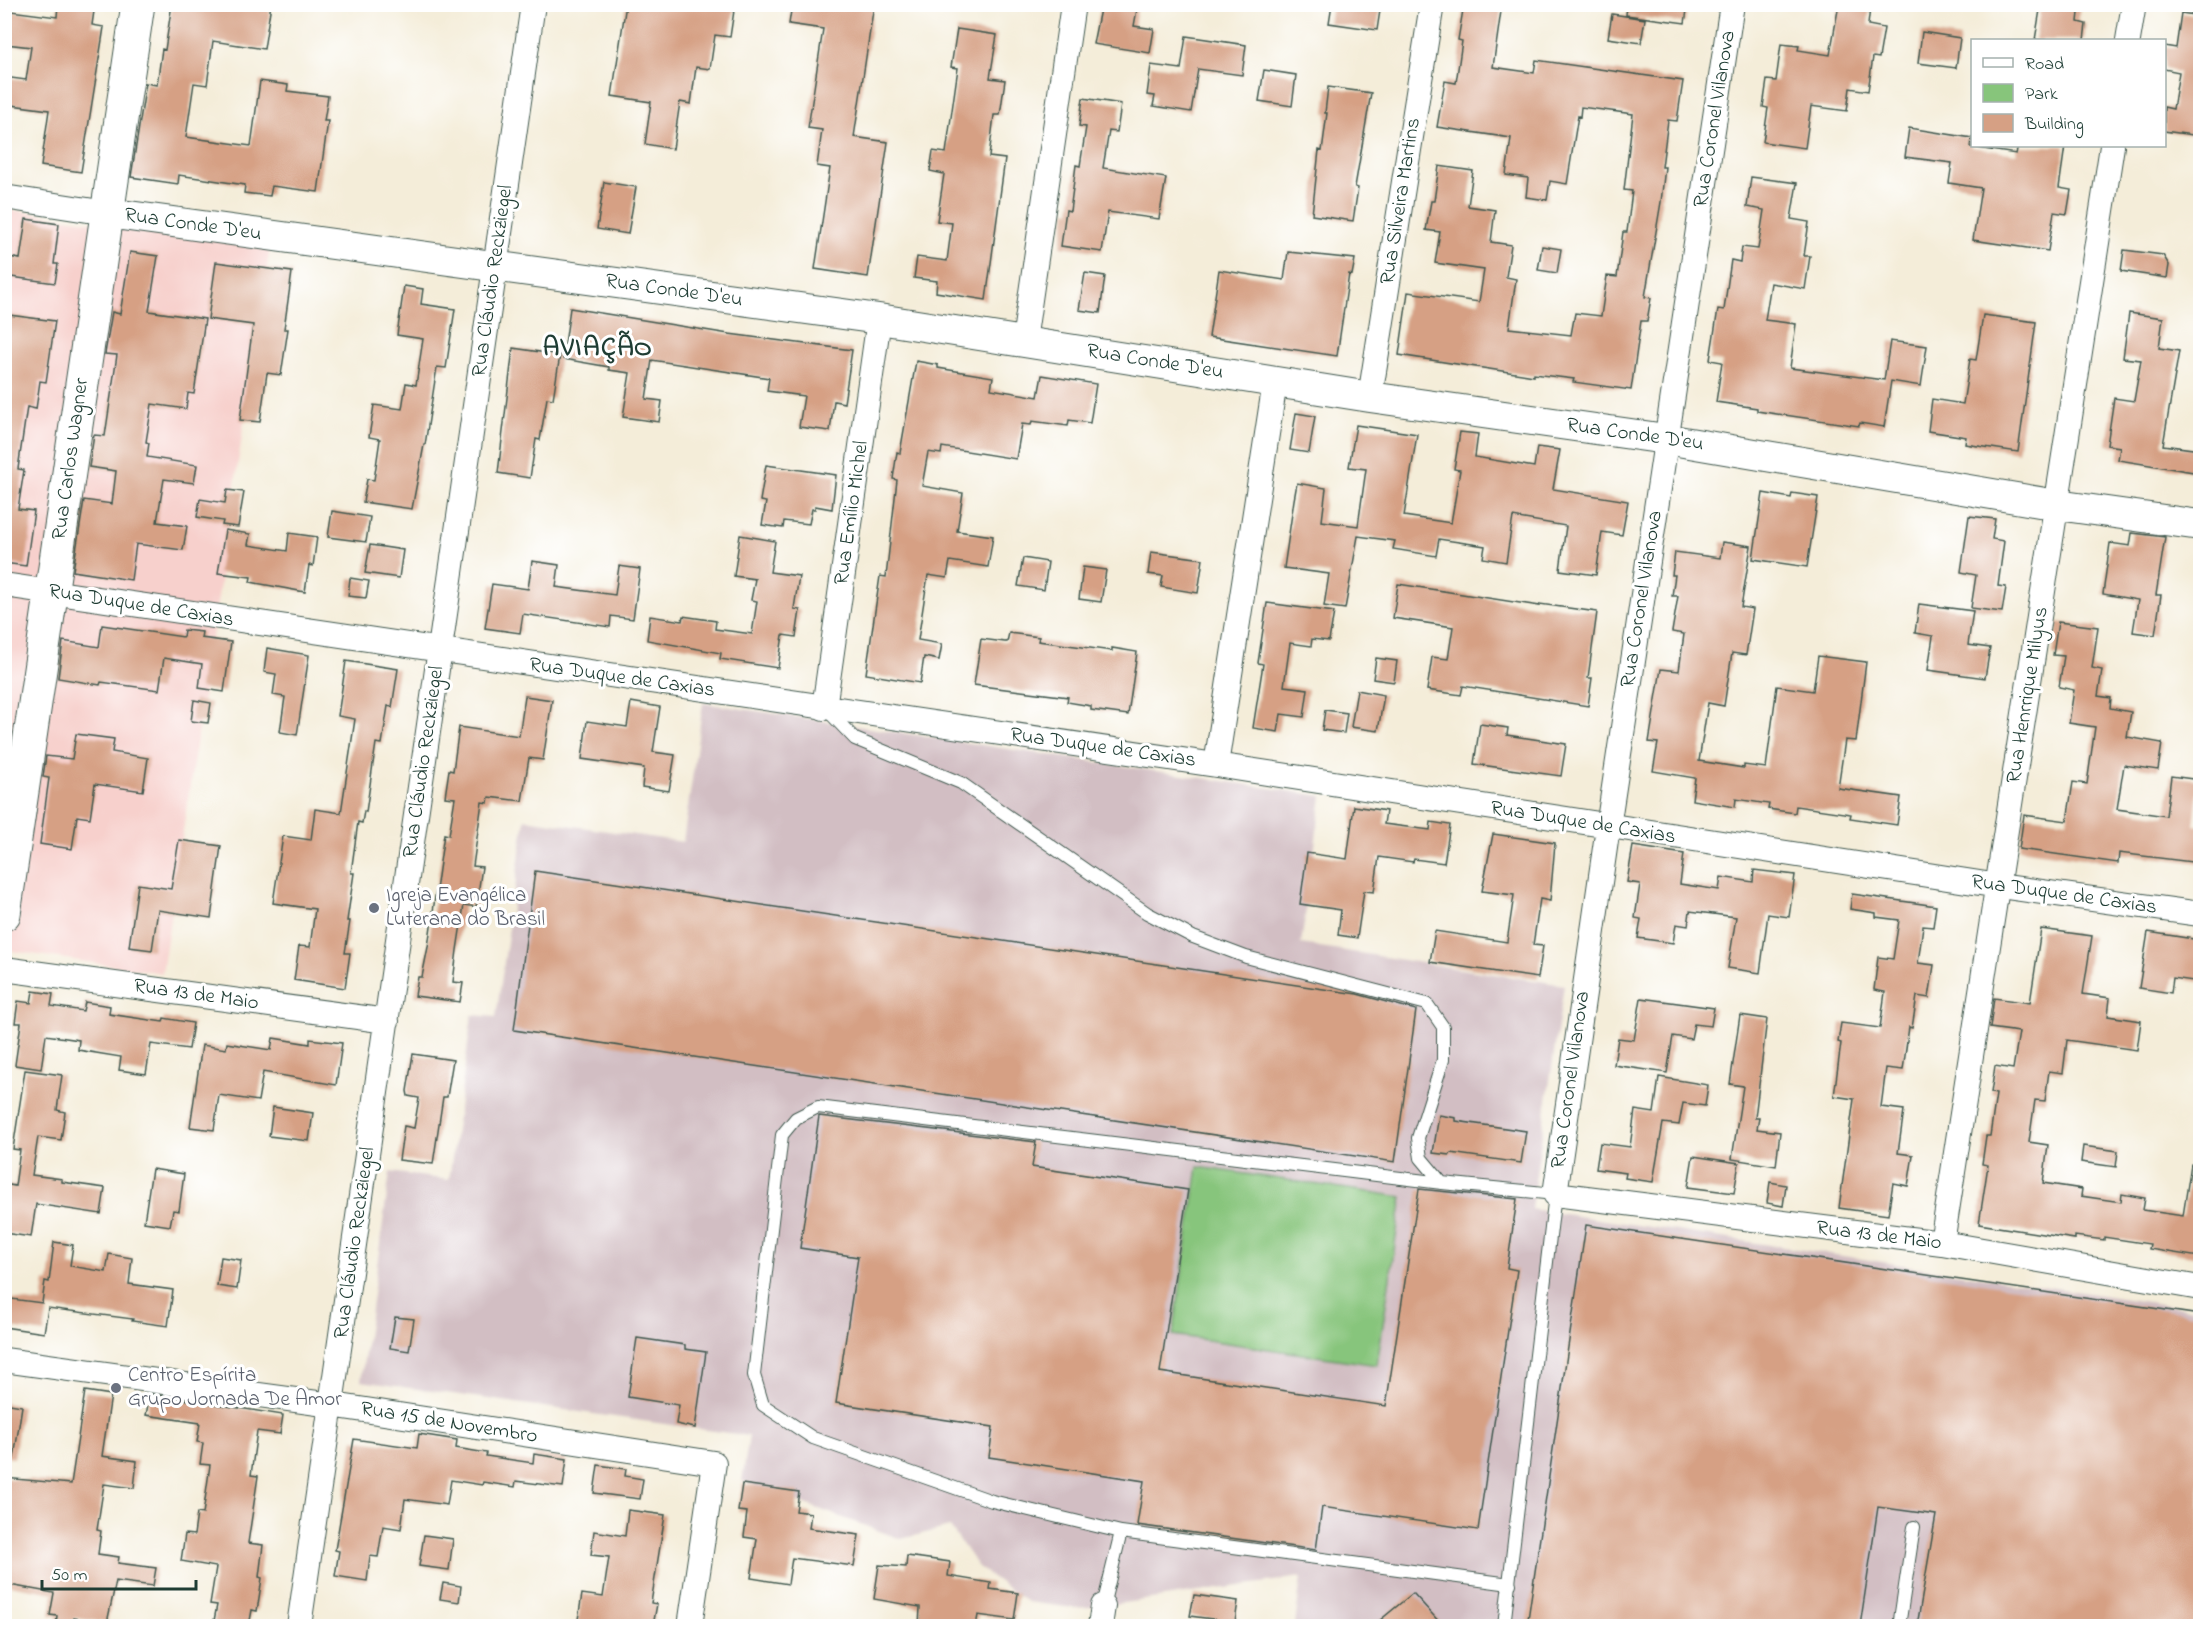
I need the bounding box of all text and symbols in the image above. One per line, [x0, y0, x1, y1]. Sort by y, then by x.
street label: Rua Coronel Vilanova [1686, 28, 1744, 210]
legend [1971, 39, 2166, 147]
text: Road [2025, 52, 2064, 78]
text: Park [2025, 82, 2058, 108]
text: Building [2024, 112, 2084, 139]
street label: Rua Silveira Martins [1373, 115, 1429, 287]
street label: Rua Cláudio Reckziegel [465, 183, 523, 379]
street label: Rua Conde D'eu [122, 201, 264, 249]
street label: Rua Conde D'eu [603, 267, 745, 315]
district label: AVIAÇÃO [543, 329, 653, 368]
street label: Rua Conde D'eu [1084, 336, 1226, 388]
street label: Rua Carlos Wagner [45, 376, 99, 542]
street label: Rua Conde D'eu [1564, 411, 1706, 459]
street label: Rua Emílio Michel [827, 439, 877, 587]
street label: Rua Coronel Vilanova [1613, 508, 1671, 690]
street label: Rua Duque de Caxias [46, 577, 236, 635]
street label: Rua Henrrique Milyus [1999, 604, 2059, 786]
street label: Rua Duque de Caxias [527, 650, 717, 706]
street label: Rua Cláudio Reckziegel [396, 664, 454, 860]
street label: Rua Duque de Caxias [1008, 720, 1198, 776]
street label: Rua Duque de Caxias [1488, 794, 1678, 852]
street label: Rua Duque de Caxias [1969, 867, 2159, 923]
place label: Igreja Evangélica Luterana do Brasil [386, 881, 545, 935]
marker: Igreja Evangélica Luterana do Brasil [367, 901, 381, 915]
street label: Rua 13 de Maio [132, 971, 261, 1019]
street label: Rua Coronel Vilanova [1544, 989, 1598, 1171]
street label: Rua Cláudio Reckziegel [327, 1145, 385, 1341]
street label: Rua 13 de Maio [1815, 1213, 1943, 1259]
place label: Centro Espírita Grupo Jornada De Amor [128, 1361, 342, 1415]
marker: Centro Espírita Grupo Jornada De Amor [109, 1381, 123, 1395]
street label: Rua 15 de Novembro [358, 1394, 540, 1452]
scale bar [42, 1553, 196, 1591]
text: 50 m [51, 1563, 88, 1589]

